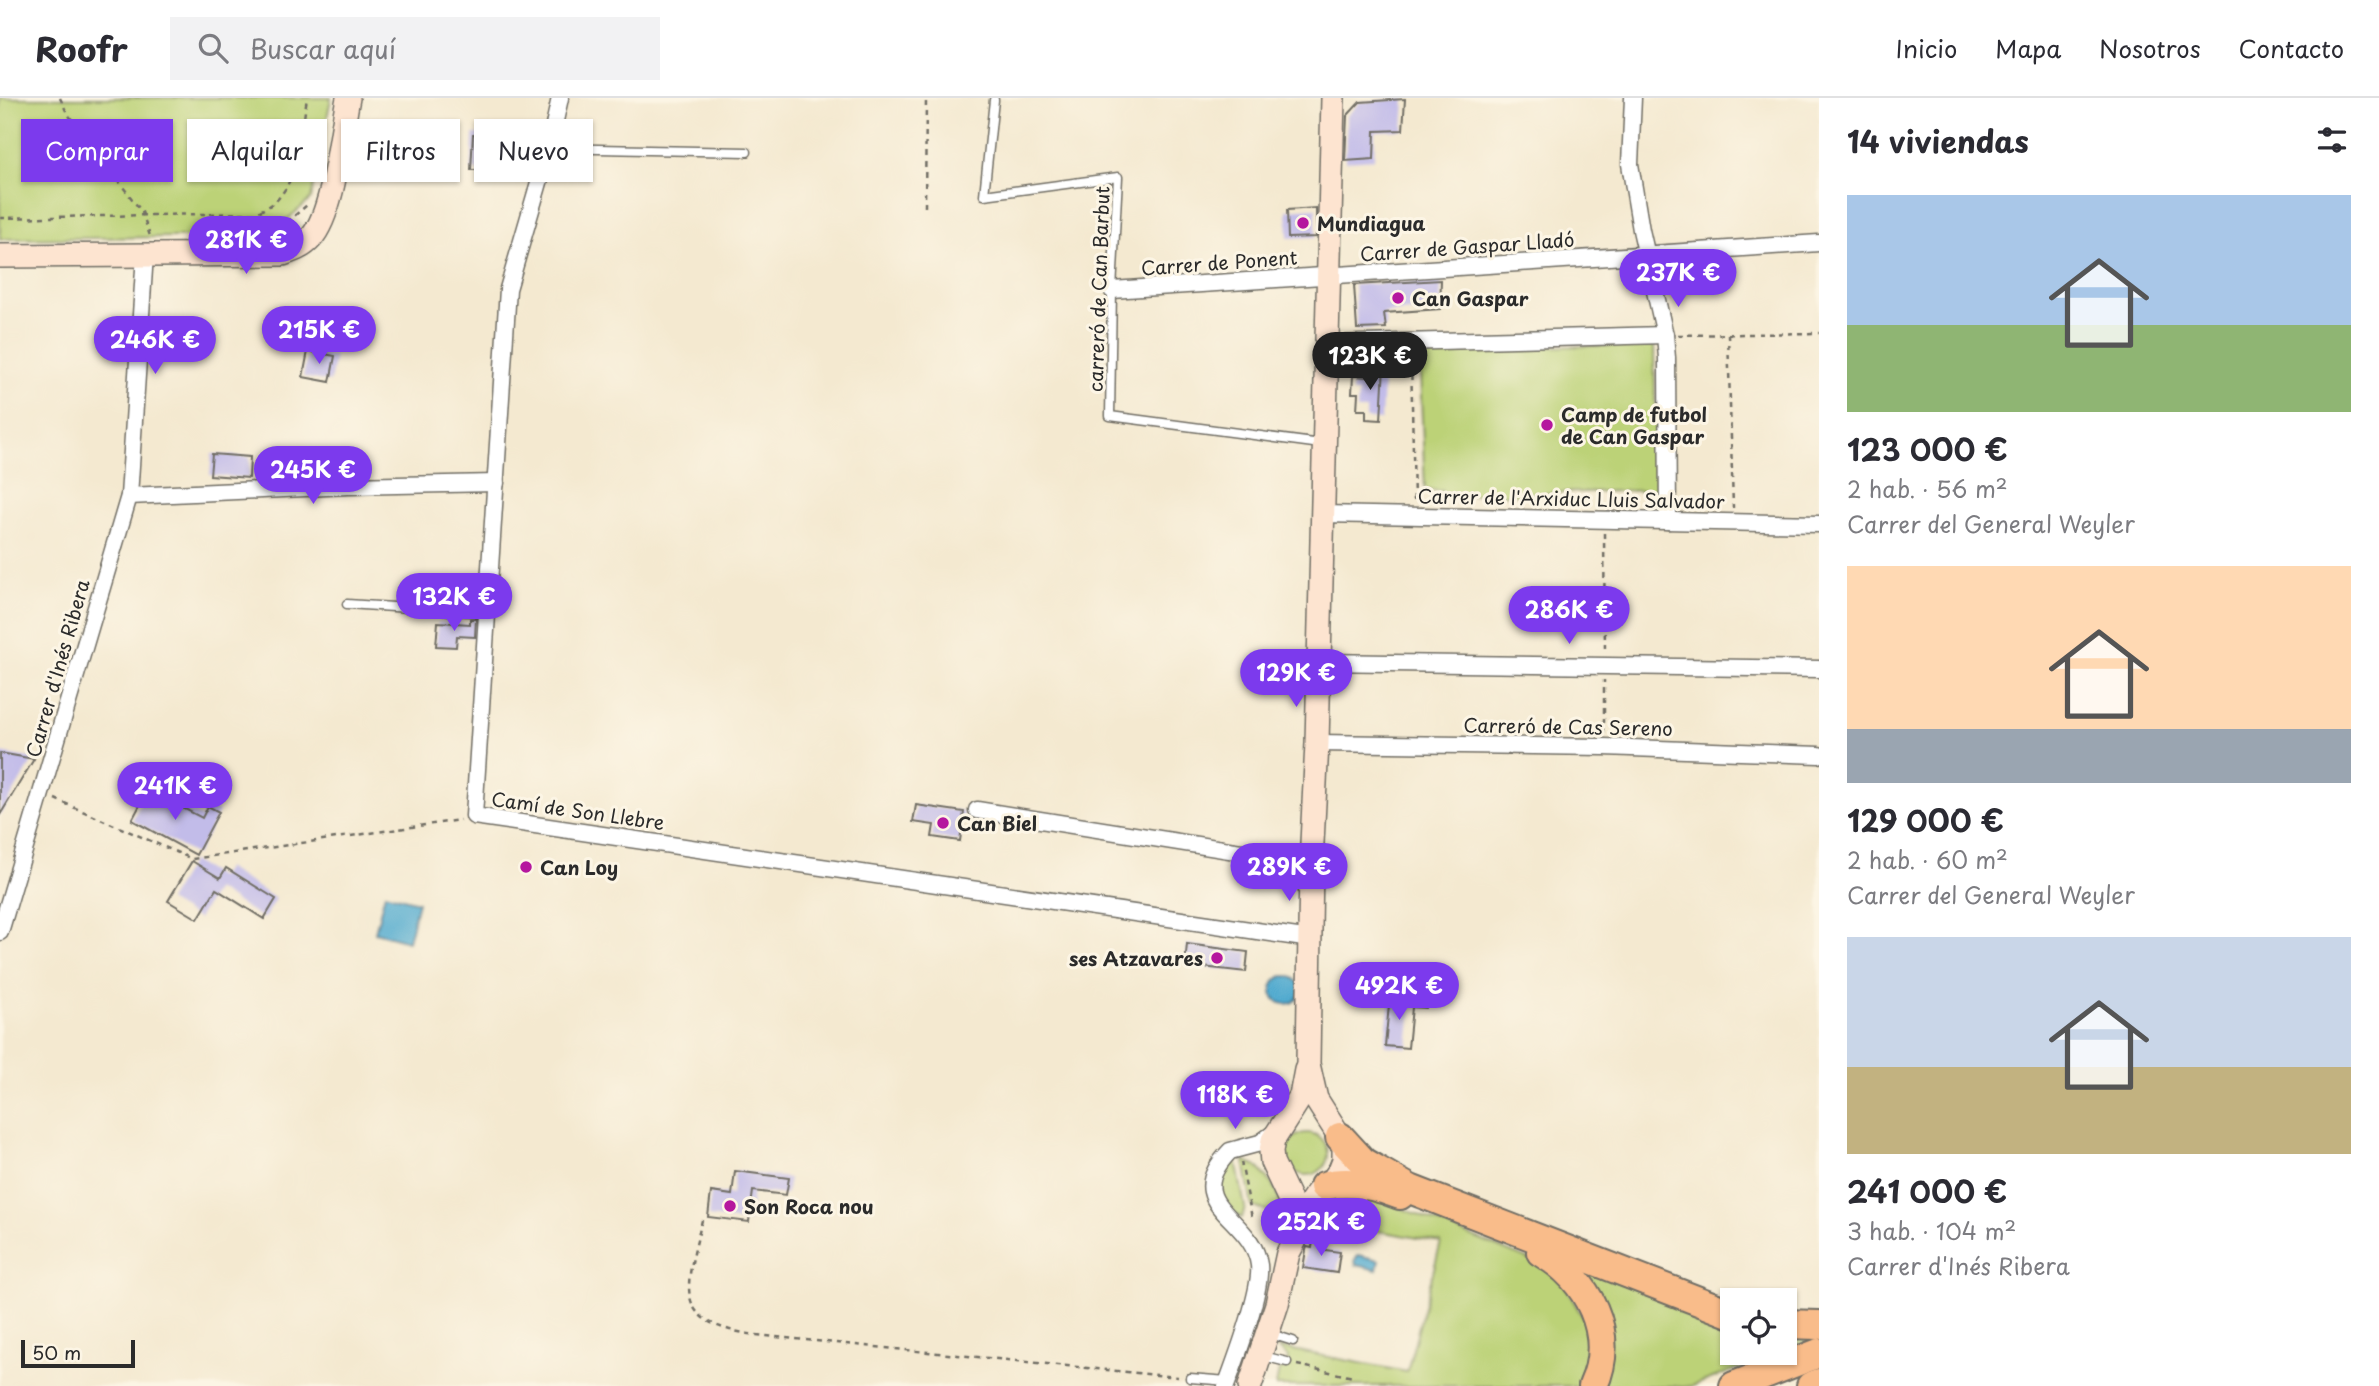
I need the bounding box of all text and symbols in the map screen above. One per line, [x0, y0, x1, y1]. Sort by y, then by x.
search box [170, 17, 660, 80]
text: Roofr [35, 23, 128, 73]
icon: search [194, 29, 232, 67]
text: Buscar aquí [250, 29, 396, 68]
text: Inicio [1896, 30, 1957, 66]
text: Mapa [1995, 30, 2061, 66]
text: Nosotros [2099, 30, 2201, 66]
text: Contacto [2239, 30, 2344, 66]
text: 14 viviendas [1847, 118, 2029, 163]
chip: Comprar [21, 119, 173, 182]
chip: Alquilar [187, 119, 327, 182]
chip: Filtros [341, 119, 460, 182]
chip: Nuevo [474, 119, 593, 182]
icon: filters [2313, 121, 2351, 159]
street label: carreró de Can Barbut [1080, 185, 1116, 392]
place label: Mundiagua [1317, 209, 1426, 237]
marker: Mundiagua [1295, 215, 1311, 231]
pin: 281K € [189, 216, 303, 276]
text: 281K € [205, 221, 287, 256]
street label: Carrer de Gaspar Lladó [1359, 225, 1575, 267]
icon: home [2036, 240, 2162, 366]
street label: Carrer de Ponent [1140, 243, 1298, 281]
pin: 237K € [1621, 250, 1735, 309]
text: 237K € [1635, 254, 1721, 289]
place label: Can Gaspar [1412, 284, 1529, 312]
marker: Can Gaspar [1390, 290, 1406, 306]
pin: 215K € [262, 306, 376, 366]
text: 215K € [278, 311, 360, 346]
pin: 246K € [98, 316, 212, 376]
text: 246K € [110, 321, 200, 356]
pin: 123K € [1313, 332, 1427, 392]
text: 123K € [1328, 337, 1412, 372]
place label: Camp de futbol de Can Gaspar [1561, 400, 1707, 450]
marker: Camp de futbol de Can Gaspar [1539, 417, 1555, 433]
text: 123 000 € [1847, 426, 2008, 471]
pin: 245K € [256, 446, 370, 506]
text: 245K € [270, 451, 356, 486]
text: 2 hab. · 56 m² [1847, 471, 2008, 506]
street label: Carrer de l'Arxiduc Lluis Salvador [1417, 481, 1725, 515]
text: Carrer del General Weyler [1847, 506, 2135, 541]
pin: 132K € [397, 574, 511, 633]
street label: Carrer d'Inés Ribera [18, 575, 96, 760]
text: 132K € [412, 578, 496, 613]
pin: 286K € [1512, 587, 1626, 646]
text: 286K € [1525, 591, 1613, 626]
icon: home [2036, 611, 2162, 737]
pin: 129K € [1239, 650, 1353, 709]
text: 129K € [1256, 654, 1336, 689]
street label: Carreró de Cas Sereno [1463, 710, 1673, 742]
pin: 241K € [118, 762, 232, 822]
text: 241K € [133, 767, 217, 802]
street label: Camí de Son Llebre [490, 784, 666, 836]
text: 129 000 € [1847, 797, 2004, 842]
place label: Can Biel [957, 809, 1037, 837]
marker: Can Biel [935, 815, 951, 831]
text: 2 hab. · 60 m² [1847, 842, 2008, 877]
pin: 289K € [1232, 844, 1346, 903]
text: 289K € [1247, 848, 1331, 883]
place label: Can Loy [540, 853, 618, 881]
marker: Can Loy [518, 859, 534, 875]
text: Carrer del General Weyler [1847, 877, 2135, 912]
place label: ses Atzavares [1069, 944, 1203, 972]
marker: ses Atzavares [1209, 950, 1225, 966]
pin: 492K € [1342, 962, 1456, 1022]
text: 492K € [1355, 967, 1443, 1002]
icon: home [2036, 982, 2162, 1108]
pin: 118K € [1178, 1072, 1292, 1131]
text: 118K € [1196, 1076, 1274, 1111]
text: 241 000 € [1847, 1168, 2007, 1213]
place label: Son Roca nou [744, 1192, 874, 1220]
marker: Son Roca nou [722, 1198, 738, 1214]
pin: 252K € [1264, 1198, 1378, 1258]
text: 252K € [1277, 1203, 1365, 1238]
text: 3 hab. · 104 m² [1847, 1213, 2016, 1248]
text: Carrer d'Inés Ribera [1847, 1248, 2070, 1283]
map controls [1720, 1288, 1797, 1365]
button: locate [1720, 1288, 1797, 1365]
scale bar [21, 1337, 135, 1369]
text: 50 m [32, 1338, 81, 1366]

